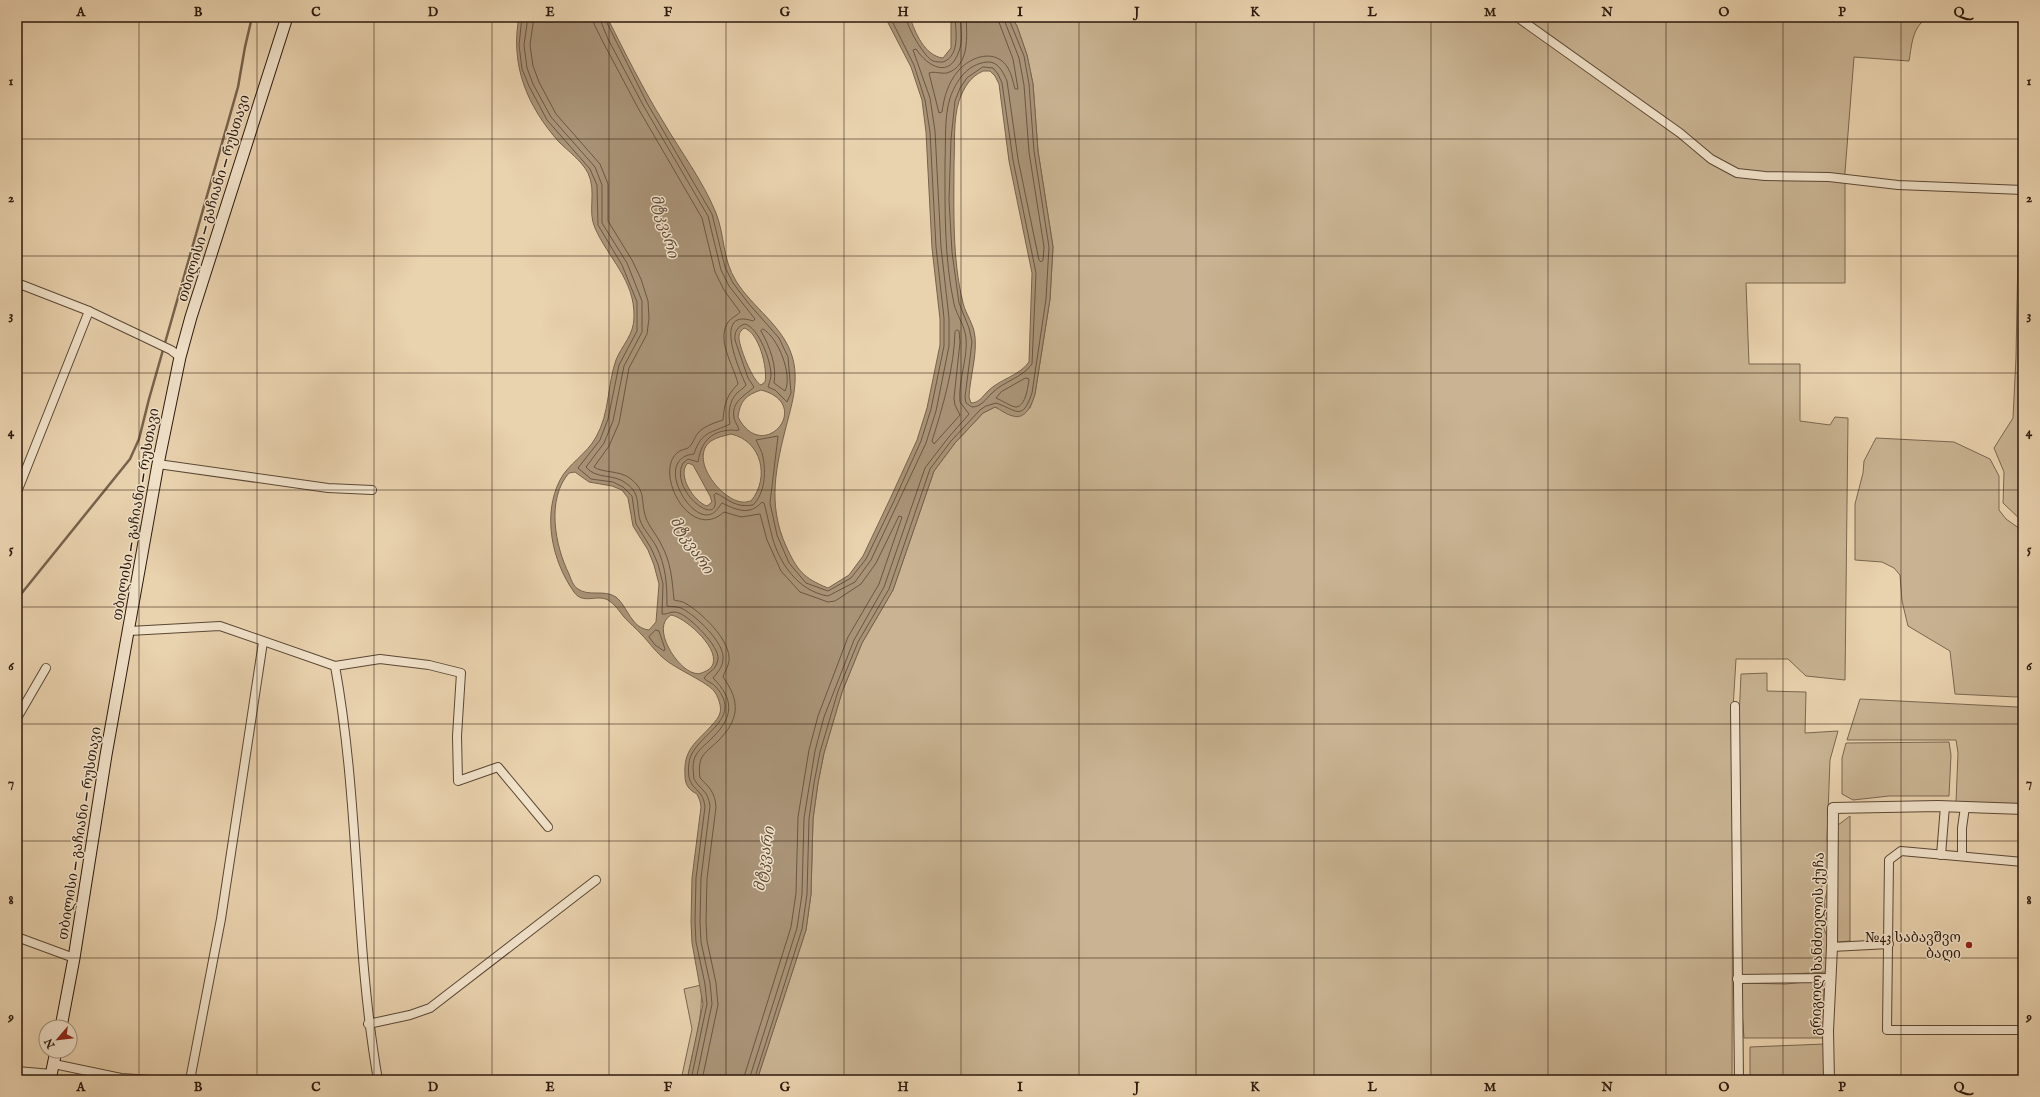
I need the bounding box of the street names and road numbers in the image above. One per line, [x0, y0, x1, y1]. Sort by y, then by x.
street label: თბილისი — გაჩიანი — რუსთავი [174, 93, 254, 304]
street label: თბილისი — გაჩიანი — რუსთავი [108, 407, 164, 622]
street label: თბილისი — გაჩიანი — რუსთავი [54, 725, 106, 941]
street label: გრიგოლ ხანძთელის ქუჩა [1807, 852, 1829, 1036]

